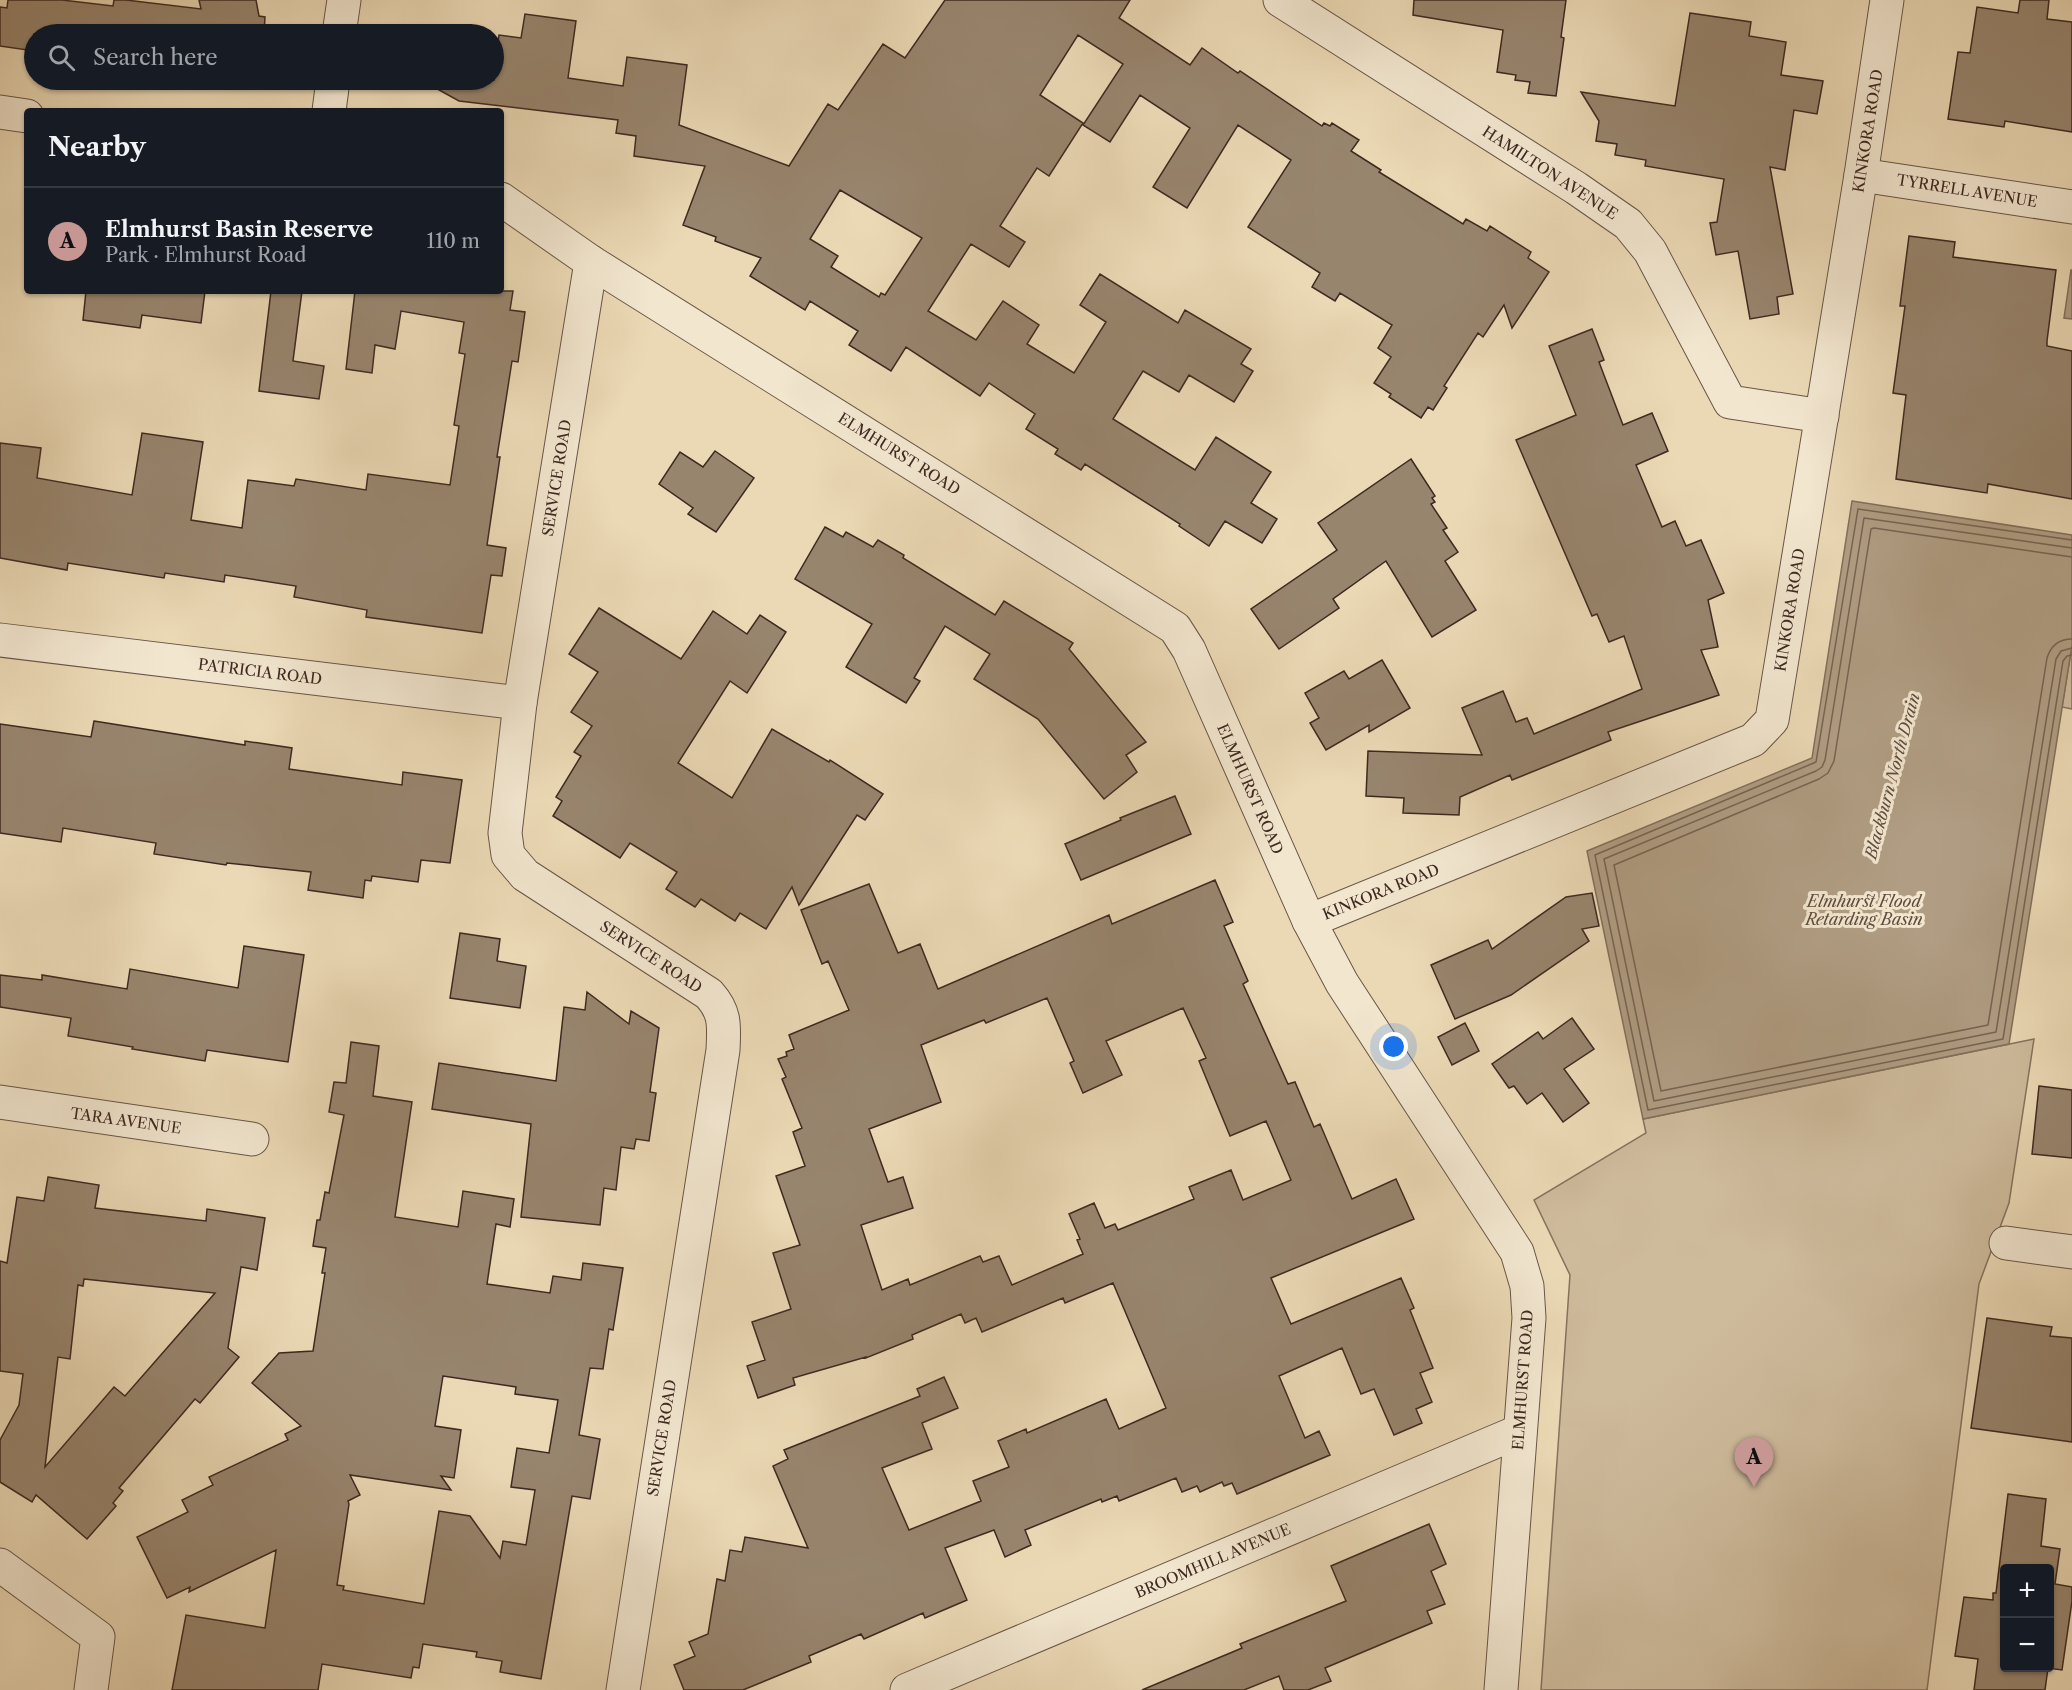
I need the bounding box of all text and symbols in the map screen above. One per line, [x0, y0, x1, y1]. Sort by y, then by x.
search box [24, 24, 504, 90]
icon: search [45, 41, 78, 74]
text: Search here [93, 44, 218, 71]
street label: KINKORA ROAD [1848, 68, 1887, 194]
street label: HAMILTON AVENUE [1479, 122, 1622, 224]
text: Nearby [48, 131, 146, 163]
street label: TYRRELL AVENUE [1895, 170, 2039, 211]
text: Elmhurst Basin Reserve [105, 216, 373, 243]
text: A [60, 229, 75, 253]
text: 110 m [427, 229, 480, 253]
text: Park · Elmhurst Road [105, 243, 306, 267]
street label: ELMHURST ROAD [835, 408, 964, 499]
street label: SERVICE ROAD [538, 418, 575, 538]
street label: KINKORA ROAD [1770, 547, 1809, 673]
street label: PATRICIA ROAD [197, 654, 323, 689]
water label: Blackburn North Drain [1860, 691, 1924, 863]
street label: ELMHURST ROAD [1213, 721, 1288, 857]
street label: KINKORA ROAD [1320, 859, 1442, 924]
water label: Elmhurst Flood Retarding Basin [1803, 891, 1923, 929]
street label: SERVICE ROAD [597, 916, 706, 997]
your location [1379, 1032, 1408, 1061]
street label: TARA AVENUE [70, 1103, 183, 1138]
street label: ELMHURST ROAD [1508, 1309, 1537, 1451]
street label: SERVICE ROAD [643, 1378, 680, 1498]
pin: A [1734, 1438, 1774, 1487]
street label: BROOMHILL AVENUE [1132, 1519, 1294, 1602]
map controls [2000, 1564, 2054, 1672]
button: + [2000, 1564, 2054, 1618]
button: − [2000, 1618, 2054, 1672]

